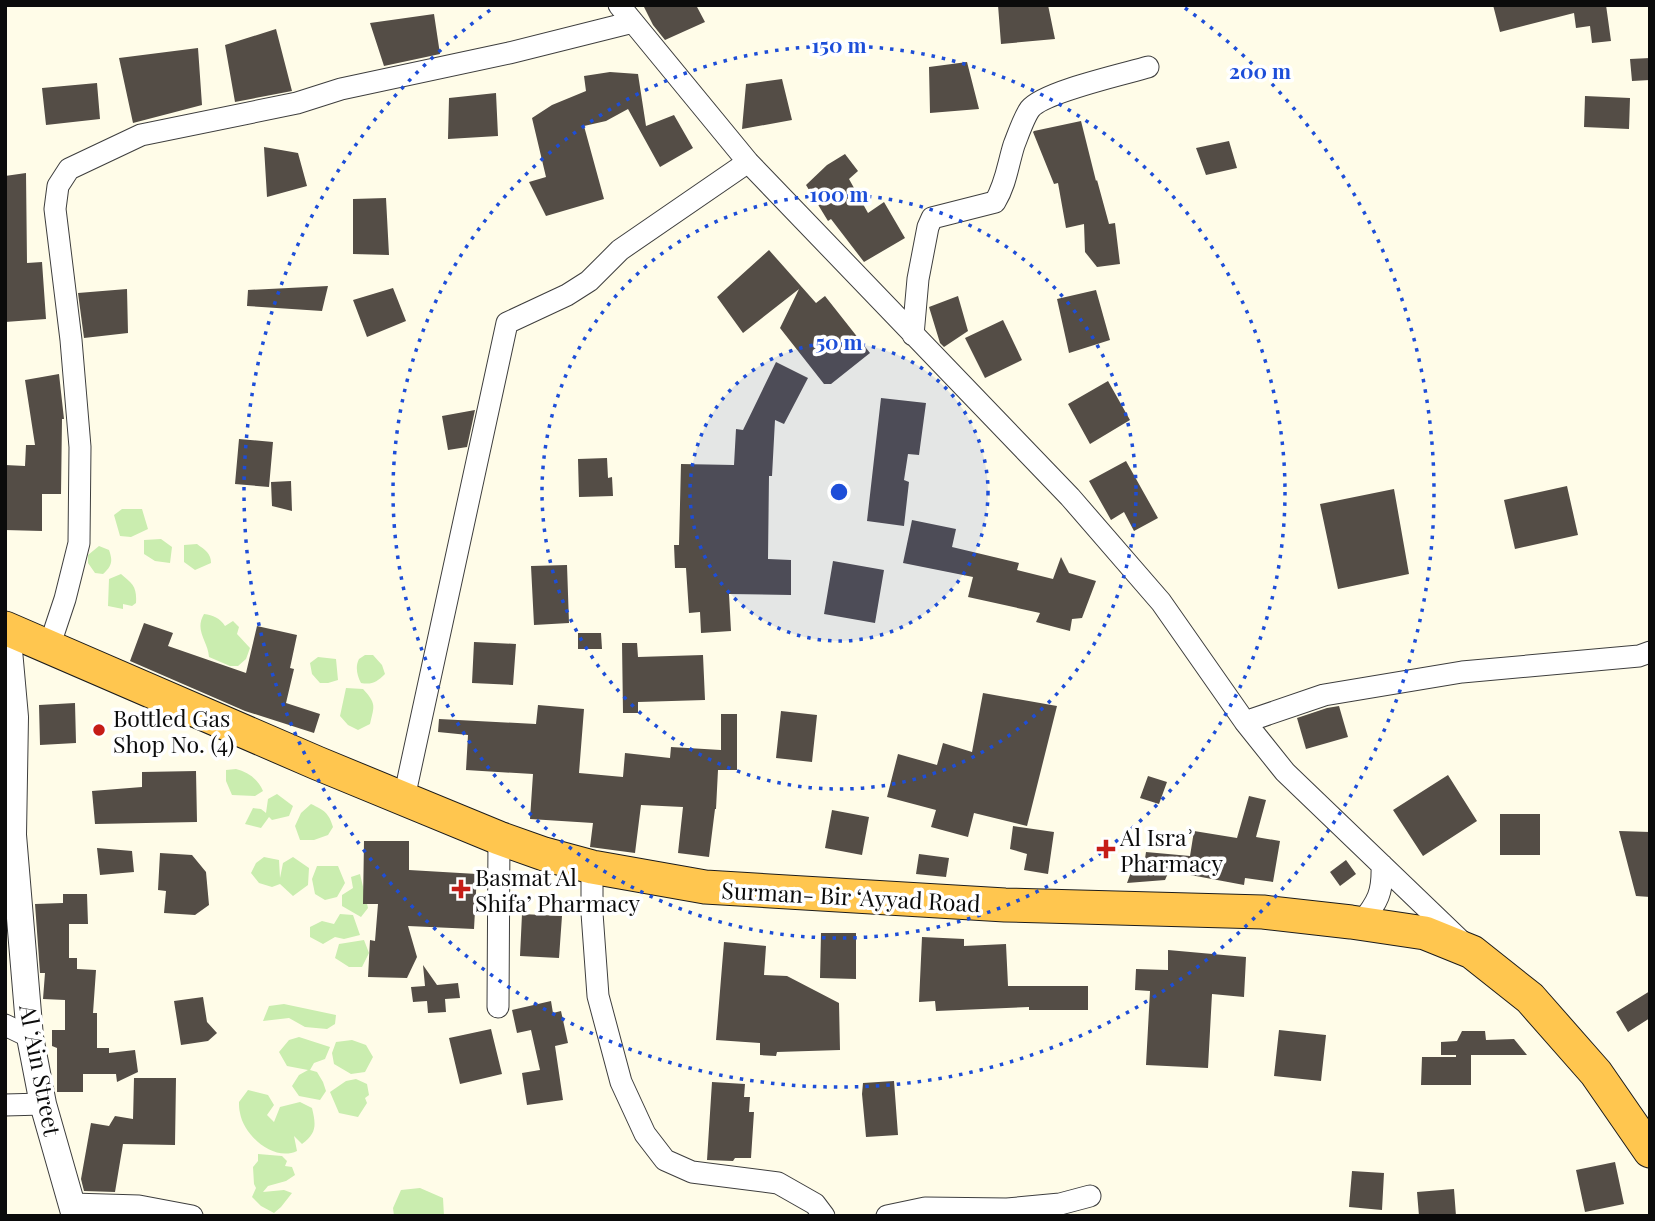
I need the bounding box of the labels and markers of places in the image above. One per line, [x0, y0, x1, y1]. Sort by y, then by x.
centre of rings [827, 480, 851, 504]
place label: Bottled Gas Shop No. (4) [113, 702, 234, 759]
marker: Bottled Gas Shop No. (4) [91, 722, 107, 738]
place label: Al Israʾ Pharmacy [1119, 821, 1224, 878]
marker: Al Israʾ Pharmacy [1098, 841, 1114, 857]
place label: Basmat Al Shifa’ Pharmacy [475, 861, 641, 918]
marker: Basmat Al Shifa’ Pharmacy [453, 881, 469, 897]

